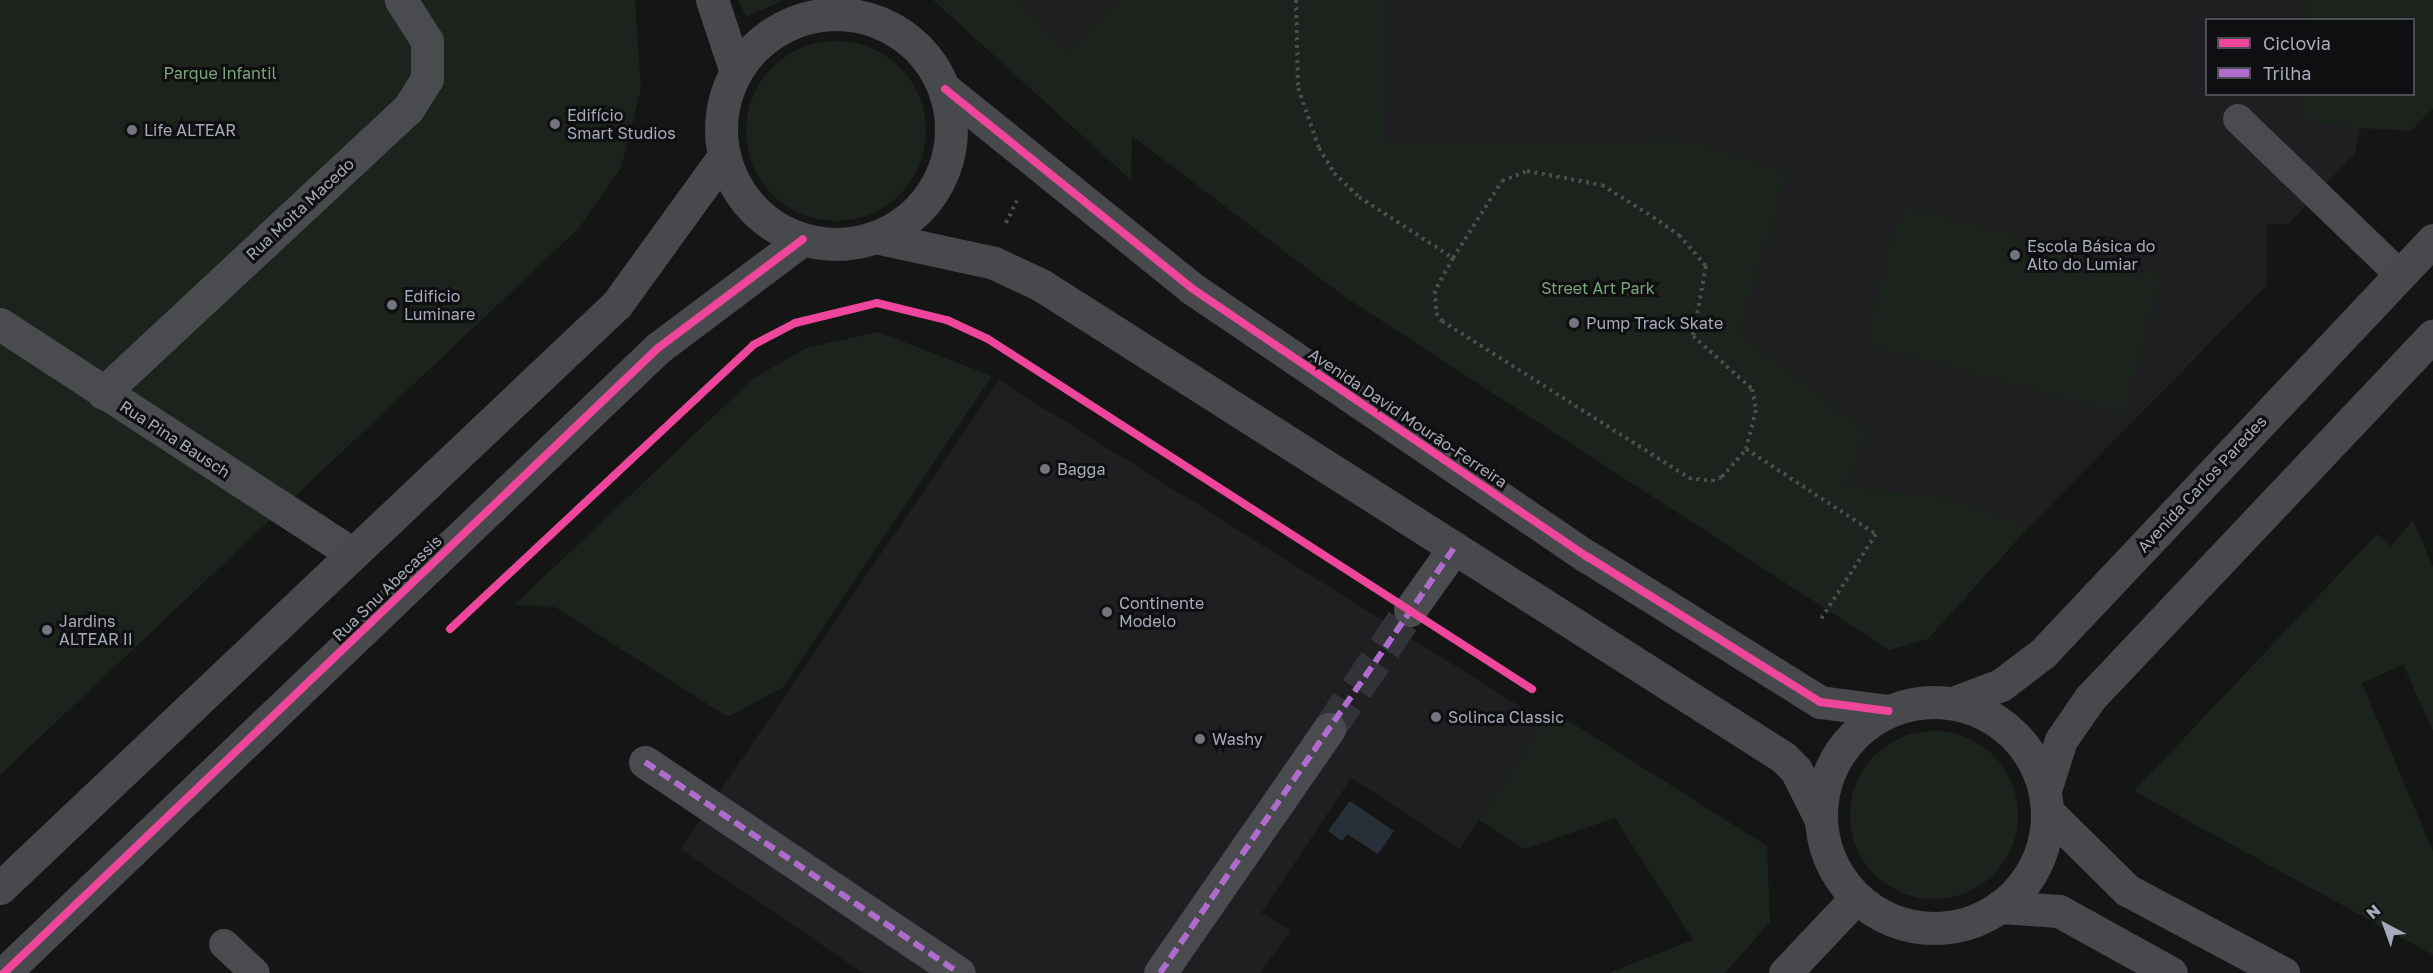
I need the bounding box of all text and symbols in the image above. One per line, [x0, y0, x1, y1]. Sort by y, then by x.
legend [2205, 18, 2415, 96]
text: Ciclovia [2263, 32, 2331, 54]
text: Trilha [2263, 62, 2311, 84]
park label: Parque Infantil [163, 63, 277, 83]
place label: Edifício Smart Studios [567, 105, 676, 143]
marker: Edifício Smart Studios [548, 117, 562, 131]
place label: Life ALTEAR [144, 120, 236, 140]
marker: Life ALTEAR [125, 123, 139, 137]
street label: Rua Moita Macedo [242, 154, 358, 264]
place label: Escola Básica do Alto do Lumiar [2027, 236, 2155, 274]
marker: Escola Básica do Alto do Lumiar [2008, 248, 2022, 262]
park label: Street Art Park [1541, 278, 1655, 298]
place label: Edificio Luminare [404, 286, 475, 324]
marker: Edificio Luminare [385, 298, 399, 312]
place label: Pump Track Skate [1586, 313, 1723, 333]
marker: Pump Track Skate [1567, 316, 1581, 330]
street label: Avenida David Mourão-Ferreira [1305, 344, 1511, 492]
street label: Rua Pina Bausch [116, 396, 234, 482]
street label: Avenida Carlos Paredes [2134, 412, 2270, 556]
place label: Bagga [1057, 459, 1105, 479]
marker: Bagga [1038, 462, 1052, 476]
street label: Rua Snu Abecassis [328, 531, 446, 645]
place label: Continente Modelo [1119, 593, 1204, 631]
marker: Continente Modelo [1100, 605, 1114, 619]
place label: Jardins ALTEAR II [59, 611, 133, 649]
marker: Jardins ALTEAR II [40, 623, 54, 637]
place label: Solinca Classic [1448, 707, 1564, 727]
marker: Solinca Classic [1429, 710, 1443, 724]
place label: Washy [1212, 729, 1263, 749]
marker: Washy [1193, 732, 1207, 746]
north arrow [2355, 895, 2415, 955]
text: N [2362, 900, 2384, 923]

